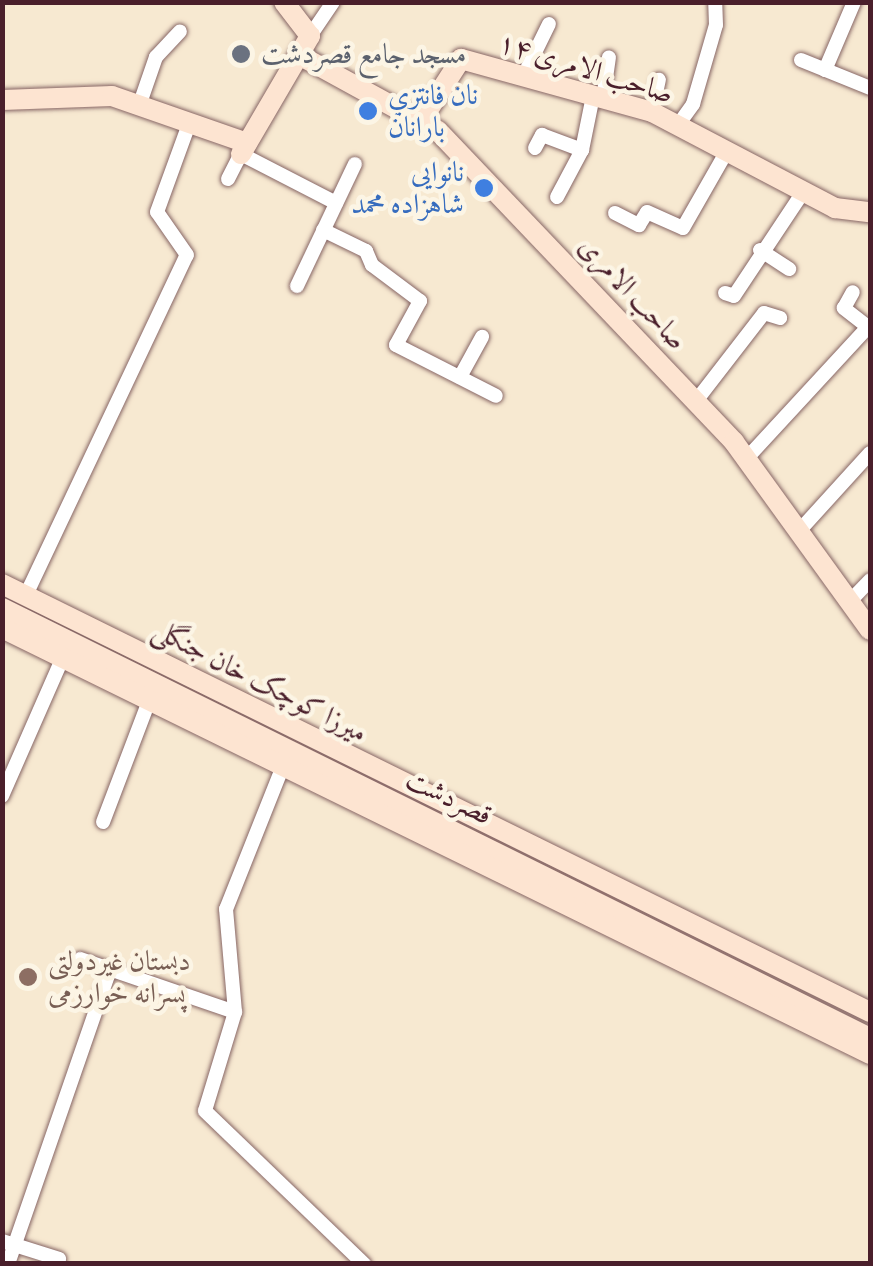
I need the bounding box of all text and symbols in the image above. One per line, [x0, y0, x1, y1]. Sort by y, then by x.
street label: ۱۴ صاحب الامری [494, 25, 678, 111]
place label: مسجد جامع قصردشت [261, 37, 466, 71]
marker: مسجد جامع قصردشت [230, 43, 252, 65]
place label: نان فانتزي بارانان [388, 78, 478, 144]
marker: نان فانتزي بارانان [357, 100, 379, 122]
place label: نانوایی شاهزاده محمد [351, 155, 464, 221]
marker: نانوایی شاهزاده محمد [473, 177, 495, 199]
street label: صاحب الامری [572, 229, 694, 357]
street label: میرزا کوچک خان جنگلی [147, 612, 373, 750]
street label: قصردشت [401, 762, 497, 832]
place label: دبستان غیردولتی پسرانه خوارزمی [48, 944, 191, 1010]
marker: دبستان غیردولتی پسرانه خوارزمی [17, 966, 39, 988]

